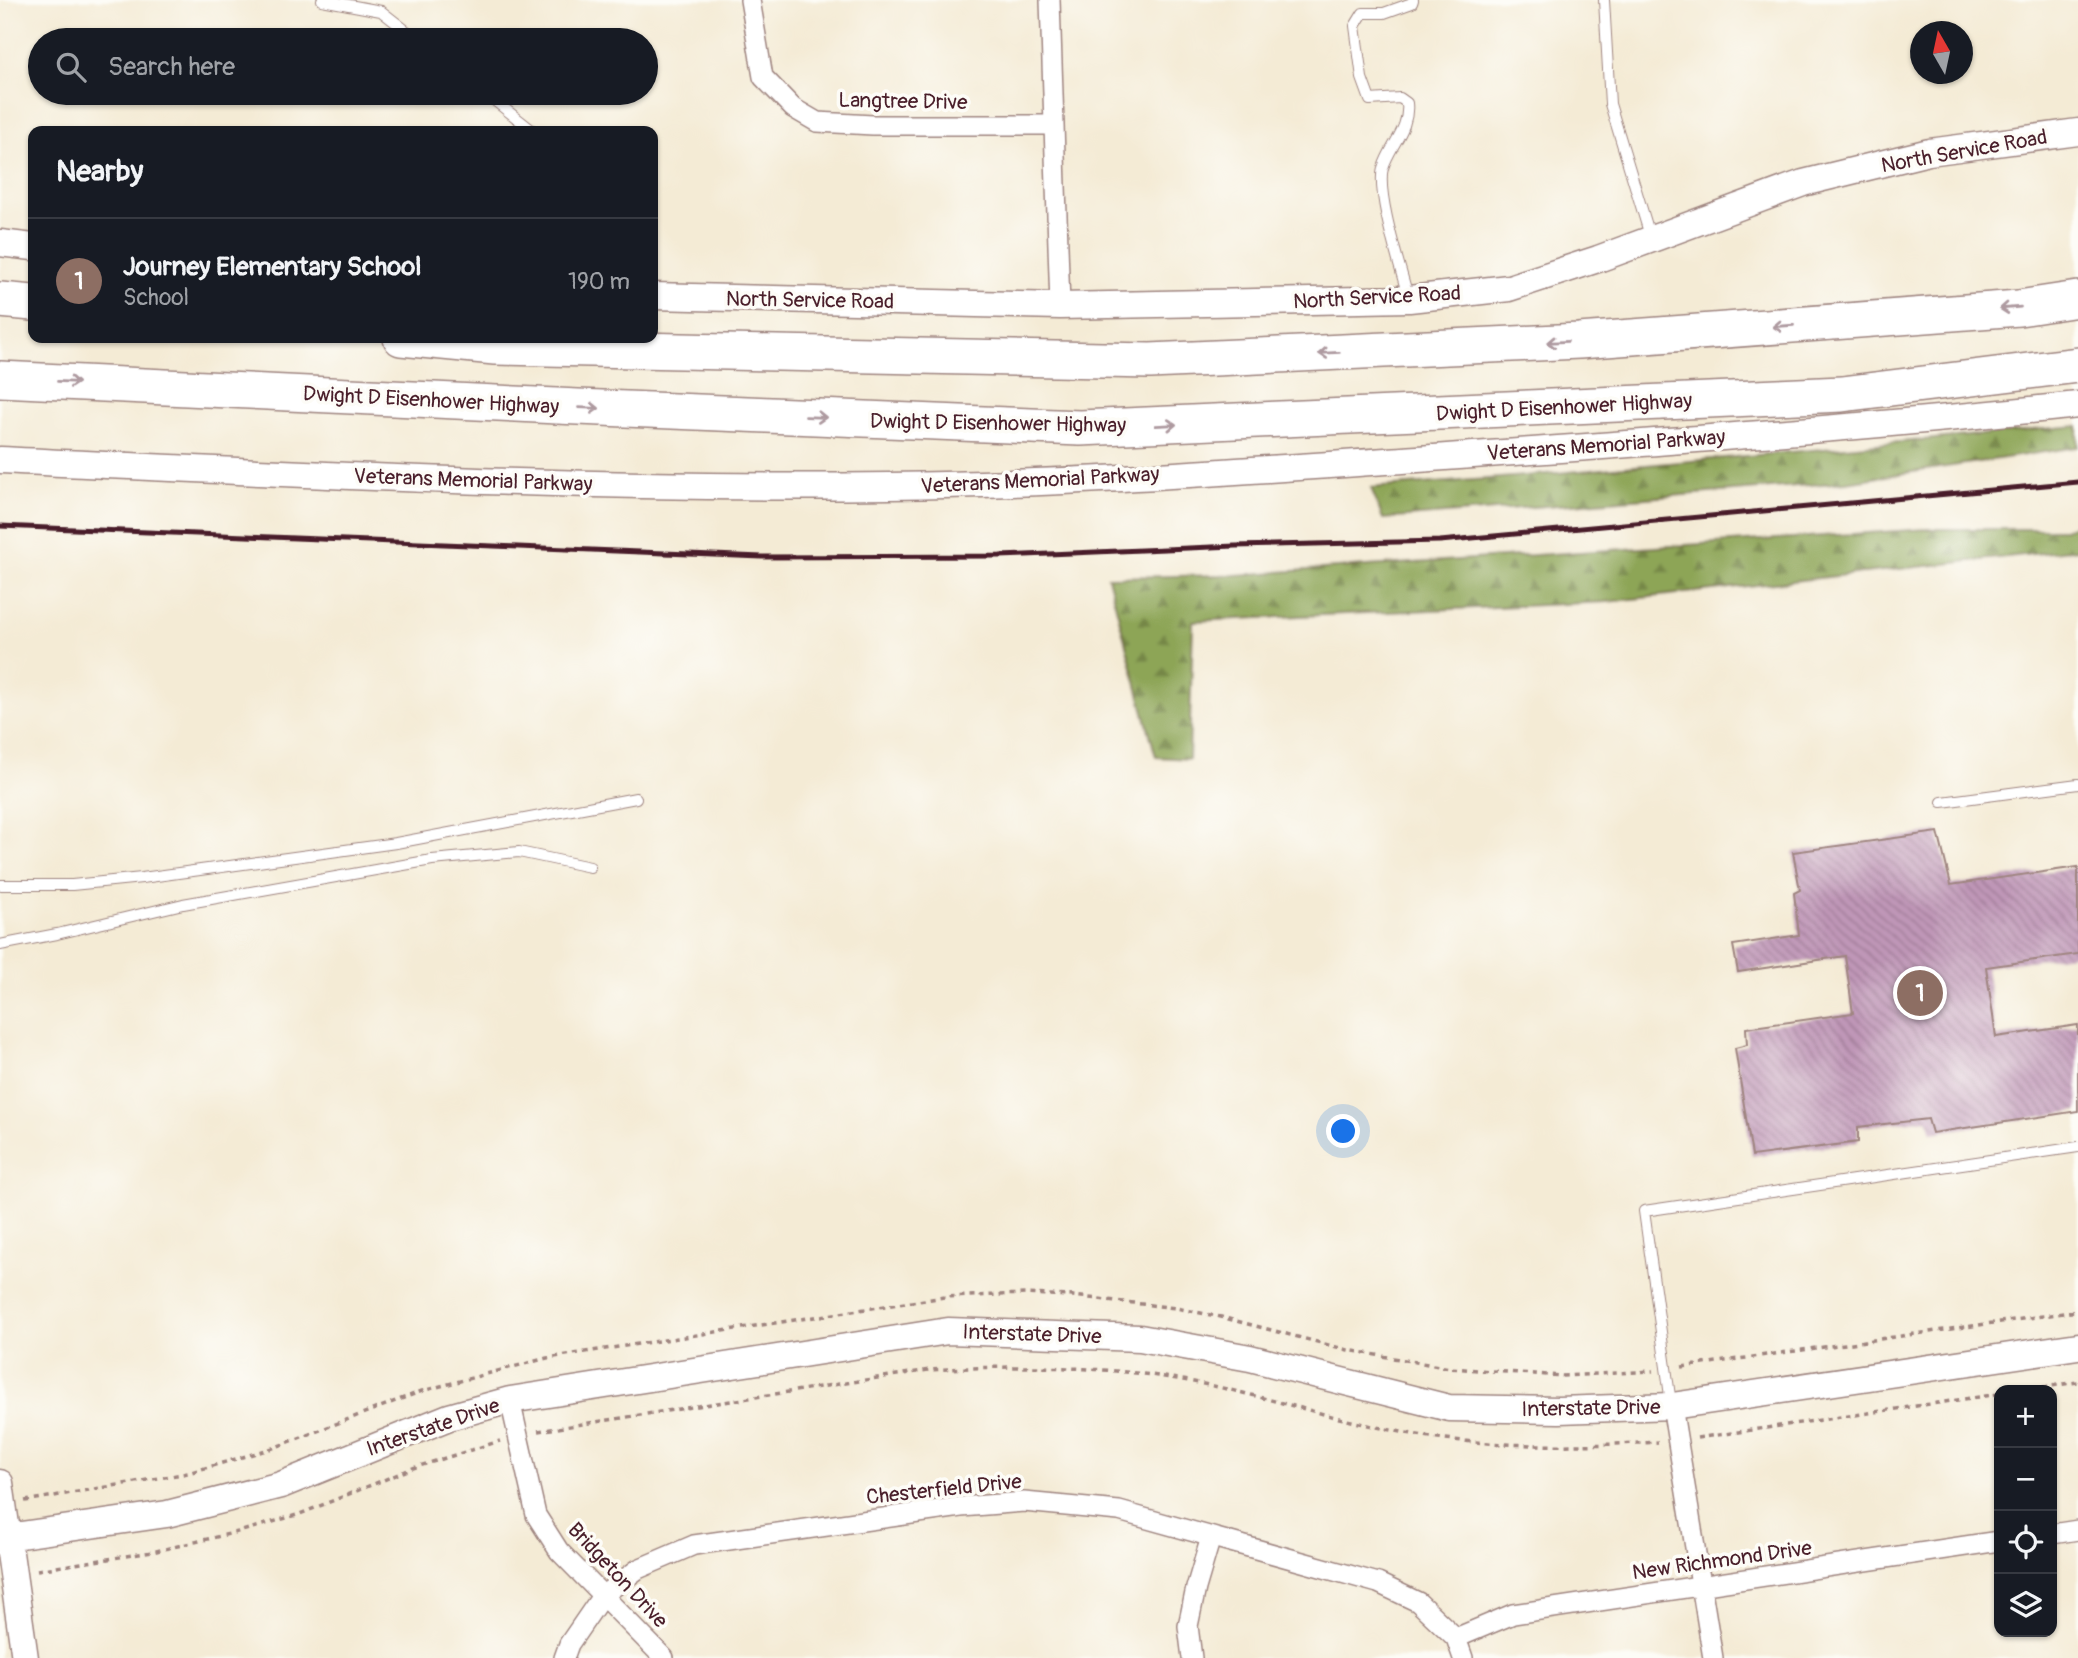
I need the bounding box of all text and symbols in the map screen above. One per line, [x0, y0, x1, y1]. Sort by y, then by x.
north arrow [1910, 21, 1973, 84]
search box [28, 28, 658, 105]
icon: search [52, 48, 90, 86]
text: Search here [108, 51, 235, 83]
street label: Langtree Drive [838, 87, 968, 116]
street label: North Service Road [1879, 124, 2049, 179]
text: Nearby [56, 153, 143, 190]
text: Journey Elementary School [123, 251, 421, 283]
text: 1 [75, 267, 84, 296]
text: 190 m [568, 267, 630, 296]
street label: North Service Road [1292, 280, 1462, 315]
text: School [123, 283, 189, 312]
street label: North Service Road [726, 286, 894, 315]
one-way arrow [2000, 302, 2022, 315]
one-way arrow [1773, 320, 1795, 333]
one-way arrow [1545, 336, 1568, 349]
one-way arrow [1318, 346, 1341, 359]
one-way arrow [56, 376, 79, 389]
street label: Dwight D Eisenhower Highway [302, 380, 560, 421]
street label: Dwight D Eisenhower Highway [1435, 387, 1693, 428]
one-way arrow [577, 401, 600, 414]
street label: Dwight D Eisenhower Highway [870, 408, 1126, 439]
one-way arrow [805, 411, 828, 424]
one-way arrow [1154, 418, 1177, 431]
street label: Veterans Memorial Parkway [1486, 424, 1726, 467]
street label: Veterans Memorial Parkway [920, 461, 1160, 500]
street label: Veterans Memorial Parkway [353, 463, 593, 498]
pin: 1 [1897, 967, 1943, 1019]
your location [1326, 1114, 1360, 1148]
street label: Interstate Drive [962, 1319, 1103, 1350]
map controls [1994, 1385, 2057, 1637]
button: + [1994, 1385, 2057, 1448]
street label: Interstate Drive [363, 1392, 504, 1463]
street label: Interstate Drive [1521, 1394, 1661, 1423]
button: − [1994, 1448, 2057, 1511]
street label: Chesterfield Drive [865, 1468, 1024, 1511]
button: locate [1994, 1511, 2057, 1574]
street label: Bridgeton Drive [562, 1517, 674, 1634]
street label: New Richmond Drive [1631, 1534, 1814, 1586]
button: layers [1994, 1574, 2057, 1637]

